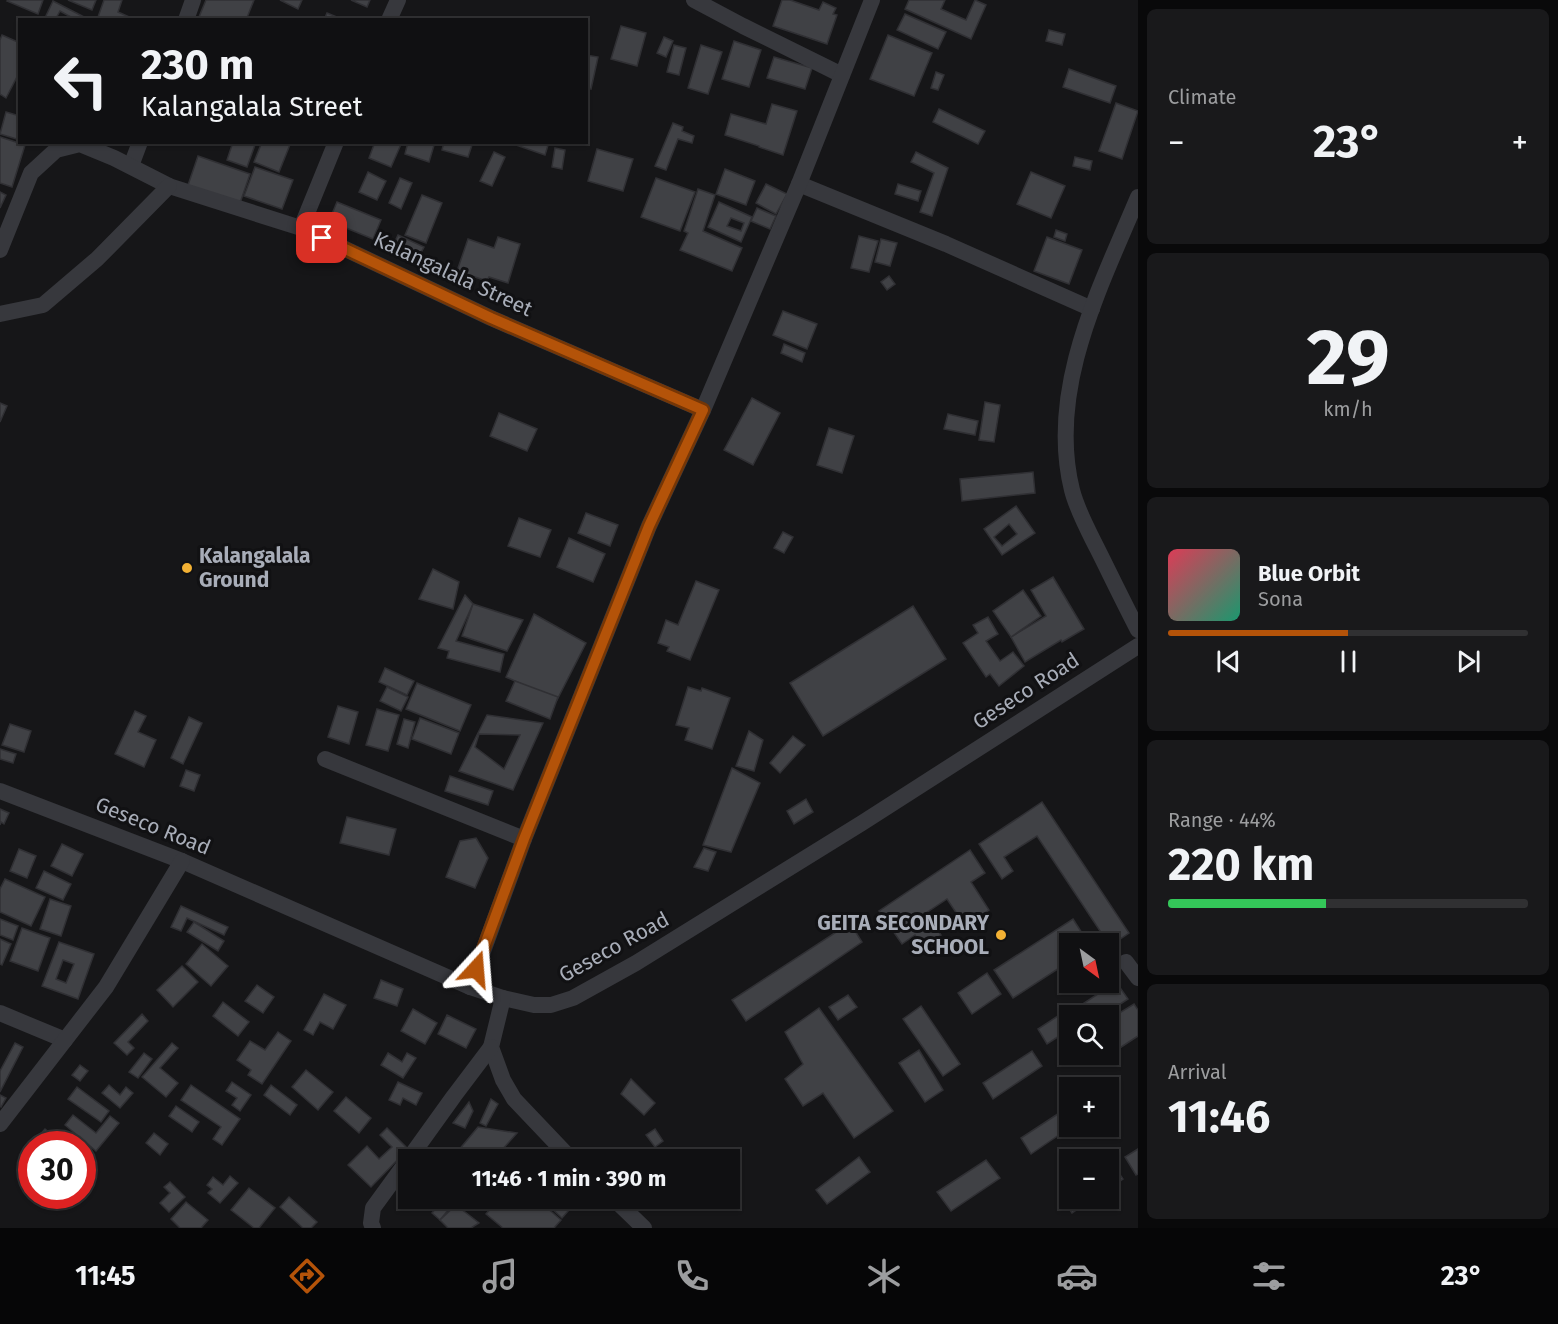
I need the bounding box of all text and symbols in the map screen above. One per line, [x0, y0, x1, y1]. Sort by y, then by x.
text: 230 m [141, 40, 254, 90]
icon: left [42, 42, 120, 120]
text: Climate [1168, 85, 1236, 109]
text: Kalangalala Street [141, 91, 362, 123]
text: 23° [1313, 115, 1383, 169]
text: − [1168, 123, 1185, 163]
text: + [1512, 123, 1528, 163]
pin [296, 212, 347, 263]
icon: arrive [305, 221, 338, 254]
street label: Kalangalala Street [369, 226, 537, 322]
text: 29 [1306, 311, 1390, 405]
text: km/h [1323, 397, 1373, 421]
place label: Kalangalala Ground [199, 543, 311, 593]
text: Blue Orbit [1258, 560, 1360, 587]
marker: Kalangalala Ground [180, 561, 194, 575]
text: Sona [1258, 587, 1303, 611]
icon: previous [1212, 645, 1245, 678]
icon: pause [1332, 645, 1365, 678]
icon: next [1452, 645, 1485, 678]
street label: Geseco Road [968, 647, 1084, 735]
street label: Geseco Road [92, 791, 214, 861]
text: Range · 44% [1168, 808, 1276, 832]
text: 220 km [1168, 838, 1314, 892]
street label: Geseco Road [554, 906, 674, 988]
place label: GEITA SECONDARY SCHOOL [817, 910, 990, 960]
marker: GEITA SECONDARY SCHOOL [994, 928, 1008, 942]
north arrow [1059, 933, 1119, 993]
map controls [1059, 933, 1119, 1209]
position arrow [444, 937, 508, 1001]
button: search [1059, 1005, 1119, 1065]
text: Arrival [1168, 1060, 1227, 1084]
button: + [1059, 1077, 1119, 1137]
text: 11:46 [1168, 1090, 1270, 1144]
speed limit sign: 30 [18, 1131, 96, 1209]
button: − [1059, 1149, 1119, 1209]
text: 11:46 · 1 min · 390 m [472, 1165, 666, 1192]
icon: directions [286, 1255, 328, 1297]
icon: music [479, 1255, 521, 1297]
icon: phone [671, 1255, 713, 1297]
icon: climate [863, 1255, 905, 1297]
icon: car [1056, 1255, 1098, 1297]
icon: filters [1248, 1255, 1290, 1297]
text: 11:45 [75, 1260, 136, 1292]
text: 23° [1441, 1260, 1483, 1292]

